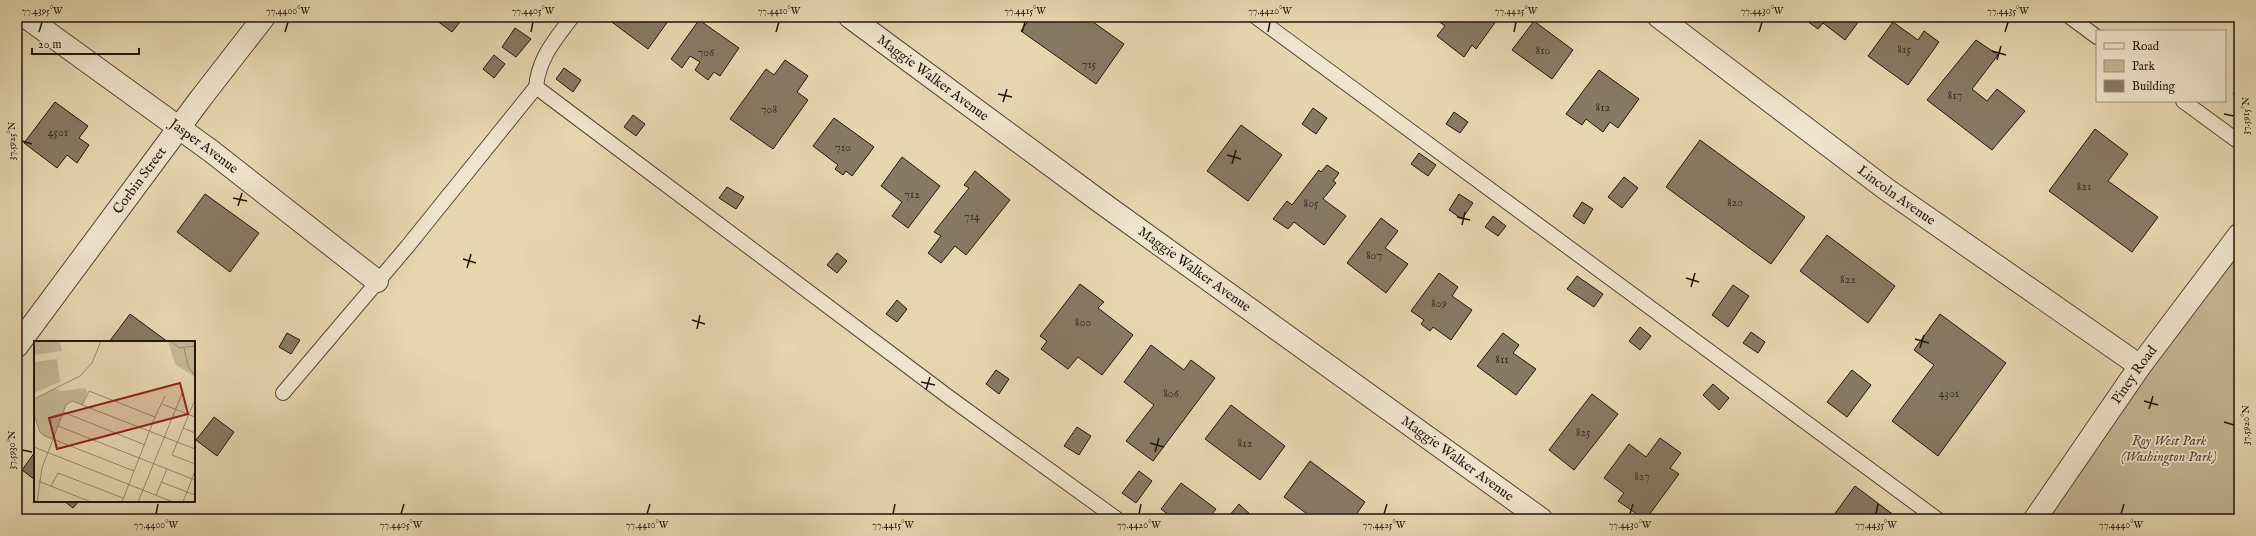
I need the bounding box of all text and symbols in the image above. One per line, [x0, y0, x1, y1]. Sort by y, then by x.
text: 77.4395°W [22, 5, 63, 18]
text: 77.4400°W [266, 5, 310, 18]
text: 77.4405°W [512, 5, 555, 18]
text: 77.4410°W [758, 5, 801, 18]
text: 77.4415°W [1004, 5, 1046, 18]
text: 77.4420°W [1248, 5, 1292, 18]
text: 77.4425°W [1495, 5, 1538, 18]
text: 77.4430°W [1741, 5, 1784, 18]
text: 77.4435°W [1987, 5, 2029, 18]
scale bar [32, 30, 139, 56]
legend [2096, 30, 2226, 102]
street label: Maggie Walker Avenue [873, 31, 993, 126]
text: 20 m [38, 37, 61, 52]
text: Road [2132, 39, 2160, 54]
house number: 815 [1897, 42, 1911, 57]
house number: 810 [1535, 43, 1551, 58]
house number: 706 [698, 45, 715, 60]
house number: 715 [1082, 57, 1097, 72]
text: Park [2132, 59, 2155, 74]
text: Building [2132, 79, 2176, 94]
house number: 817 [1948, 88, 1962, 103]
text: 37.5915°N [2240, 97, 2253, 135]
house number: 812 [1596, 100, 1611, 115]
house number: 708 [761, 102, 777, 117]
street label: Jasper Avenue [164, 114, 242, 178]
text: 37.5925°N [6, 121, 19, 160]
house number: 4501 [48, 125, 68, 140]
house number: 710 [835, 140, 851, 155]
street label: Corbin Street [109, 143, 171, 218]
street label: Lincoln Avenue [1854, 161, 1939, 230]
house number: 821 [2077, 179, 2091, 194]
house number: 712 [904, 187, 920, 202]
house number: 820 [1727, 195, 1743, 210]
house number: 805 [1304, 196, 1319, 211]
house number: 714 [964, 209, 980, 224]
street label: Maggie Walker Avenue [1134, 223, 1255, 317]
house number: 807 [1366, 248, 1382, 263]
house number: 822 [1840, 272, 1856, 287]
house number: 809 [1431, 296, 1447, 311]
house number: 800 [1075, 315, 1091, 330]
inset map [34, 341, 195, 502]
street label: Piney Road [2108, 342, 2161, 408]
house number: 811 [1495, 352, 1509, 367]
house number: 806 [1163, 386, 1180, 401]
house number: 4301 [1939, 386, 1959, 401]
text: 37.5920°N [2240, 405, 2253, 445]
street label: Maggie Walker Avenue [1397, 412, 1518, 506]
house number: 825 [1576, 425, 1591, 440]
text: 37.5930°N [6, 430, 19, 470]
park label: Roy West Park (Washington Park) [2121, 432, 2217, 467]
house number: 812 [1238, 436, 1253, 451]
house number: 827 [1634, 469, 1650, 484]
text: 77.4400°W [134, 519, 178, 532]
text: 77.4405°W [380, 519, 423, 532]
text: 77.4410°W [626, 519, 669, 532]
text: 77.4415°W [872, 519, 914, 532]
text: 77.4420°W [1117, 519, 1161, 532]
text: 77.4425°W [1363, 519, 1406, 532]
text: 77.4430°W [1609, 519, 1652, 532]
text: 77.4435°W [1855, 519, 1897, 532]
text: 77.4440°W [2099, 519, 2143, 532]

